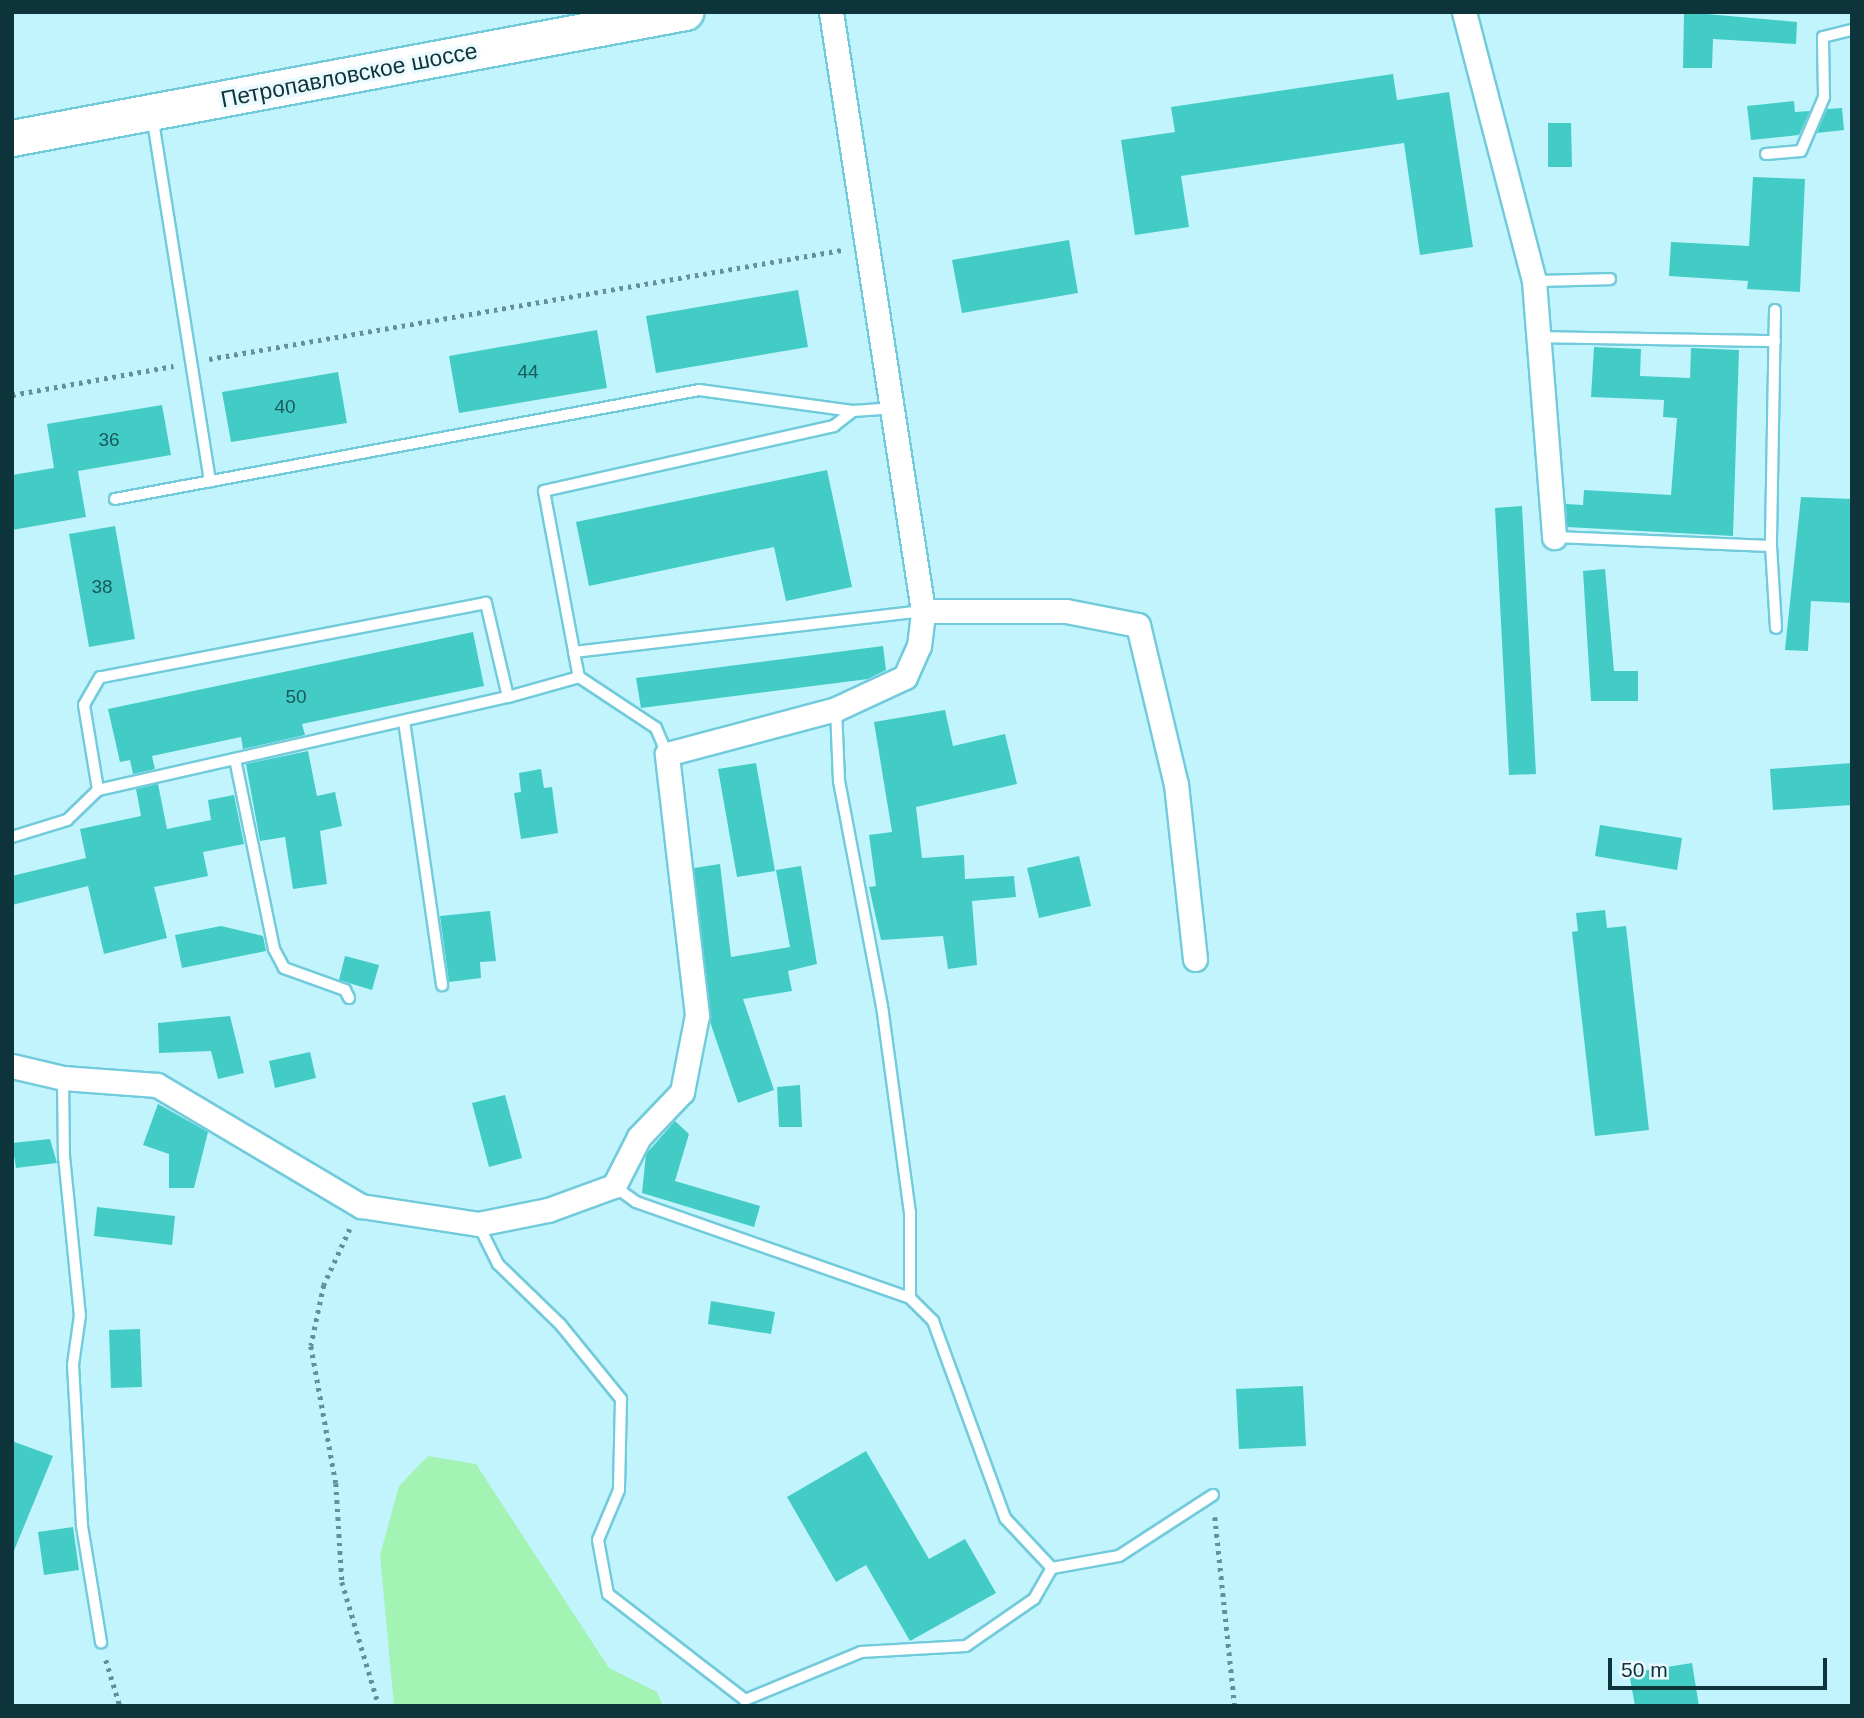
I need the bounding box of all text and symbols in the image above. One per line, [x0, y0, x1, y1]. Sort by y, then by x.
street label: Петропавловское шоссе [218, 37, 480, 113]
house number: 44 [517, 361, 539, 383]
house number: 40 [274, 396, 296, 418]
house number: 36 [98, 429, 120, 451]
house number: 38 [91, 576, 113, 598]
house number: 50 [285, 686, 307, 708]
scale bar [1612, 1644, 1831, 1688]
text: 50 m [1621, 1658, 1668, 1681]

